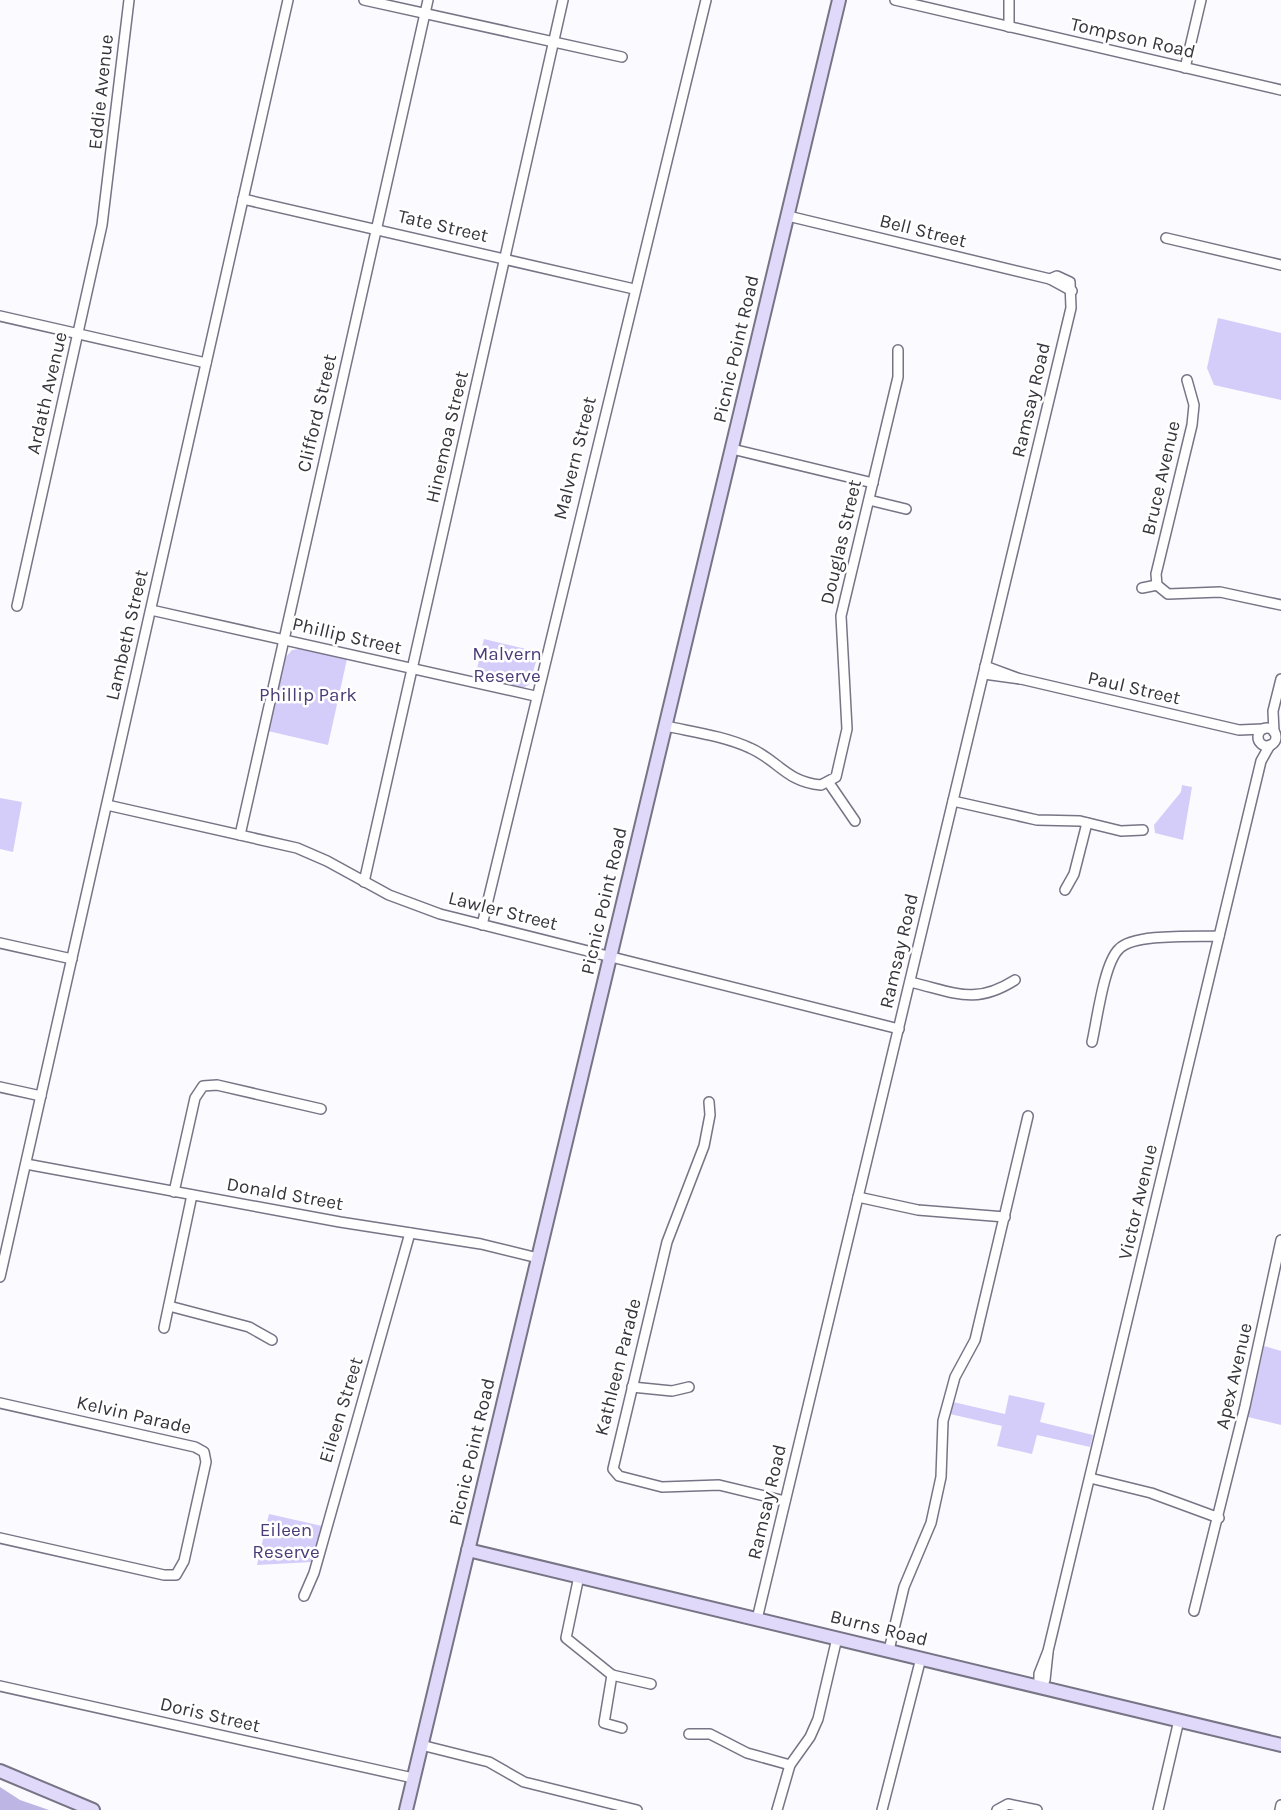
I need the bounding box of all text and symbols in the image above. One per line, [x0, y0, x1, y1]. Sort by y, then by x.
street label: Tompson Road [1068, 13, 1198, 63]
street label: Eddie Avenue [84, 33, 118, 151]
street label: Tate Street [396, 205, 490, 247]
street label: Bell Street [877, 210, 969, 252]
street label: Picnic Point Road [708, 273, 764, 425]
street label: Ardath Avenue [22, 330, 72, 456]
street label: Ramsay Road [1007, 340, 1055, 460]
street label: Clifford Street [293, 352, 341, 474]
street label: Hinemoa Street [421, 369, 473, 505]
street label: Malvern Street [549, 394, 601, 522]
street label: Bruce Avenue [1137, 419, 1185, 537]
street label: Douglas Street [816, 477, 866, 607]
street label: Lambeth Street [101, 568, 153, 702]
street label: Phillip Street [290, 613, 404, 659]
park label: Malvern Reserve [472, 643, 542, 687]
street label: Paul Street [1086, 667, 1182, 709]
park label: Phillip Park [259, 684, 357, 706]
street label: Picnic Point Road [576, 825, 632, 977]
street label: Lawler Street [446, 887, 560, 935]
street label: Ramsay Road [875, 891, 923, 1011]
street label: Victor Avenue [1114, 1142, 1162, 1262]
street label: Donald Street [225, 1173, 345, 1215]
street label: Kathleen Parade [590, 1296, 646, 1438]
street label: Apex Avenue [1211, 1321, 1257, 1431]
street label: Eileen Street [315, 1355, 367, 1465]
street label: Picnic Point Road [444, 1376, 500, 1528]
street label: Kelvin Parade [74, 1391, 194, 1439]
street label: Ramsay Road [743, 1442, 791, 1562]
park label: Eileen Reserve [252, 1519, 320, 1563]
street label: Burns Road [828, 1605, 930, 1651]
street label: Doris Street [158, 1693, 262, 1737]

